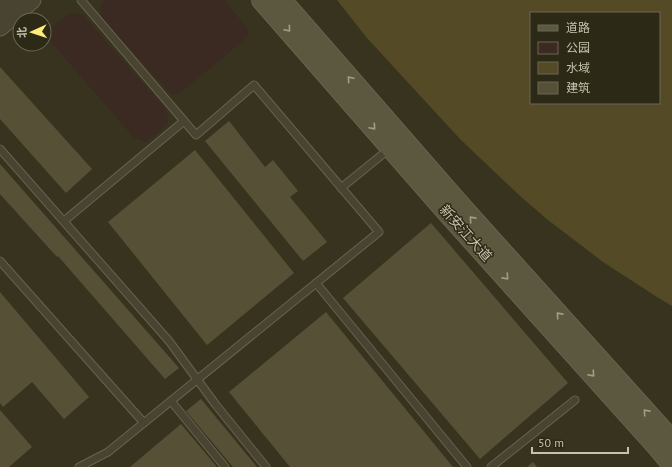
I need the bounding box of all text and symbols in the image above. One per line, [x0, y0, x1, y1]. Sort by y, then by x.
north arrow [12, 12, 52, 52]
legend [530, 12, 660, 104]
text: 道路 [566, 20, 590, 35]
one-way arrow [283, 25, 290, 32]
text: 北 [15, 27, 29, 38]
text: 公园 [566, 40, 590, 55]
text: 水域 [566, 60, 590, 75]
one-way arrow [347, 76, 354, 83]
text: 建筑 [566, 80, 590, 95]
one-way arrow [368, 123, 375, 130]
street label: 新安江大道 [436, 201, 496, 265]
one-way arrow [470, 216, 477, 224]
one-way arrow [501, 273, 508, 280]
one-way arrow [557, 313, 564, 320]
one-way arrow [588, 369, 595, 377]
one-way arrow [643, 409, 651, 417]
scale bar [532, 429, 628, 455]
text: 50 m [538, 435, 564, 450]

